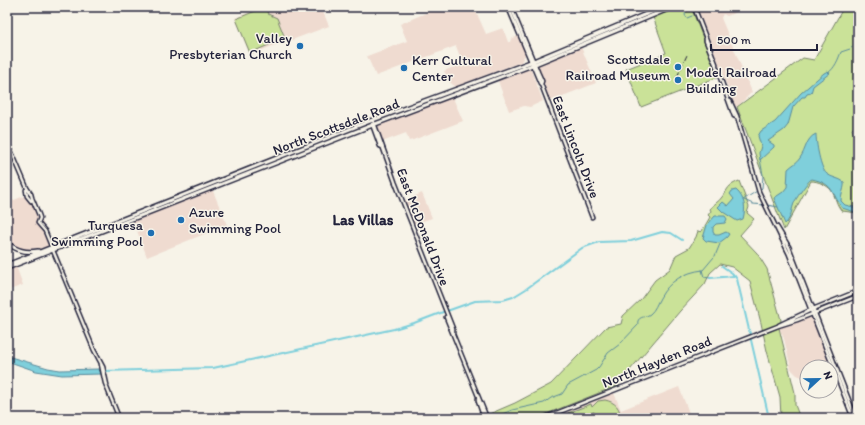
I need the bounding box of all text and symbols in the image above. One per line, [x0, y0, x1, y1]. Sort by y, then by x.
scale bar [711, 26, 817, 52]
place label: Valley Presbyterian Church [169, 30, 292, 63]
text: 500 m [717, 33, 751, 47]
marker: Valley Presbyterian Church [295, 41, 305, 51]
place label: Scottsdale Railroad Museum [566, 51, 671, 84]
place label: Kerr Cultural Center [412, 52, 492, 85]
marker: Scottsdale Railroad Museum [673, 62, 683, 72]
marker: Kerr Cultural Center [399, 63, 409, 73]
place label: Model Railroad Building [686, 64, 777, 97]
marker: Model Railroad Building [673, 75, 683, 85]
street label: East Lincoln Drive [549, 93, 604, 201]
street label: North Scottsdale Road [270, 95, 402, 159]
street label: East McDonald Drive [393, 166, 453, 288]
place label: Azure Swimming Pool [189, 204, 281, 237]
district label: Las Villas [332, 211, 394, 229]
marker: Azure Swimming Pool [176, 215, 186, 225]
place label: Turquesa Swimming Pool [51, 217, 144, 250]
marker: Turquesa Swimming Pool [146, 228, 156, 238]
street label: North Hayden Road [600, 332, 715, 392]
north arrow [799, 359, 839, 399]
text: N [820, 370, 835, 381]

